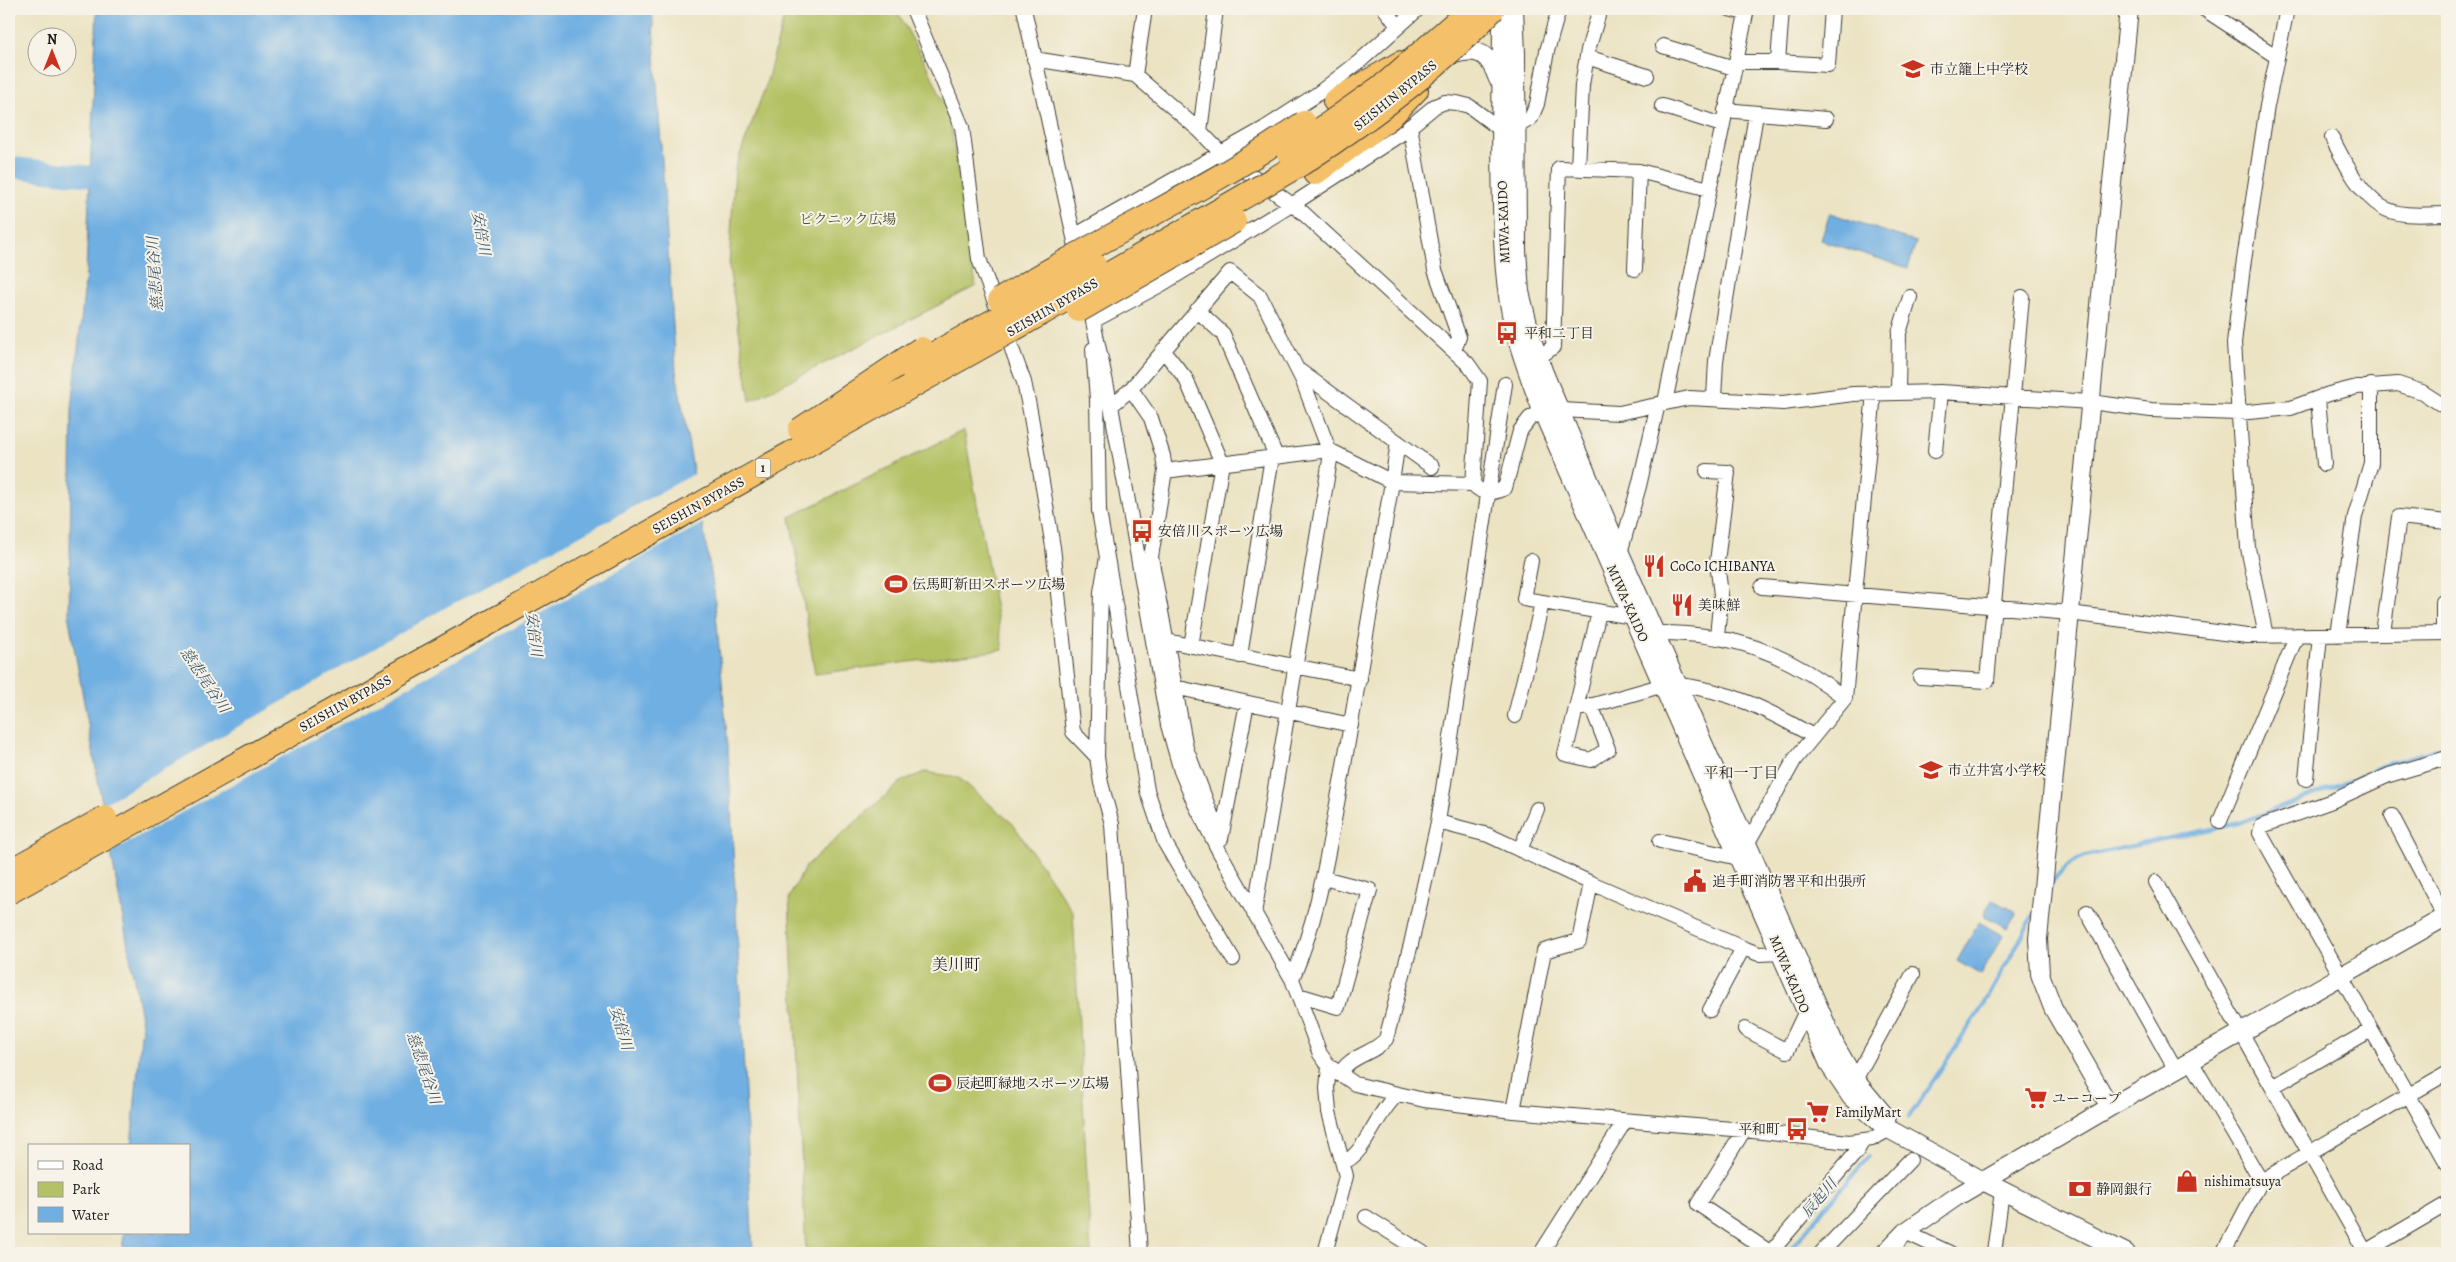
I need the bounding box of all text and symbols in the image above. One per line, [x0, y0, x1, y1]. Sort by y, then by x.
north arrow [28, 28, 78, 78]
text: N [47, 30, 57, 49]
street label: SEISHIN BYPASS [1349, 56, 1441, 135]
school or university icon: 市立籠上中学校 [1900, 56, 1926, 82]
place label: 市立籠上中学校 [1930, 60, 2028, 79]
street label: MIWA-KAIDO [1493, 180, 1514, 264]
water label: 安倍川 [467, 209, 495, 259]
park label: ピクニック広場 [799, 210, 897, 229]
water label: 慈悲尾谷川 [142, 234, 168, 312]
street label: SEISHIN BYPASS [1003, 273, 1102, 341]
bus stop icon: 平和二丁目 [1494, 320, 1520, 346]
place label: 平和二丁目 [1524, 324, 1594, 343]
road number: 1 [756, 458, 770, 478]
street label: SEISHIN BYPASS [649, 472, 748, 539]
bus stop icon: 安倍川スポーツ広場 [1129, 518, 1155, 544]
place label: 安倍川スポーツ広場 [1158, 522, 1283, 541]
restaurant icon: CoCo ICHIBANYA [1641, 553, 1667, 579]
place label: CoCo ICHIBANYA [1670, 557, 1776, 576]
street label: MIWA-KAIDO [1602, 561, 1653, 645]
sports icon: 伝馬町新田スポーツ広場 [883, 571, 909, 597]
place label: 伝馬町新田スポーツ広場 [912, 575, 1065, 594]
restaurant icon: 美味鮮 [1669, 592, 1695, 618]
place label: 美味鮮 [1698, 596, 1741, 615]
water label: 安倍川 [521, 610, 547, 660]
water label: 慈悲尾谷川 [176, 643, 235, 718]
street label: SEISHIN BYPASS [296, 670, 395, 737]
school or university icon: 市立井宮小学校 [1918, 757, 1944, 783]
place label: 市立井宮小学校 [1948, 761, 2046, 780]
district label: 平和一丁目 [1703, 763, 1779, 783]
public building icon: 追手町消防署平和出張所 [1682, 868, 1708, 894]
place label: 追手町消防署平和出張所 [1712, 872, 1866, 891]
street label: MIWA-KAIDO [1765, 932, 1815, 1016]
district label: 美川町 [932, 954, 980, 976]
water label: 安倍川 [605, 1004, 638, 1054]
water label: 慈悲尾谷川 [402, 1029, 446, 1109]
sports icon: 辰起町緑地スポーツ広場 [927, 1070, 953, 1096]
place label: 辰起町緑地スポーツ広場 [956, 1074, 1109, 1093]
supermarket icon: ユーコープ [2023, 1085, 2049, 1111]
place label: ユーコープ [2052, 1089, 2121, 1108]
supermarket icon: FamilyMart [1805, 1099, 1831, 1125]
place label: FamilyMart [1835, 1103, 1902, 1122]
bus stop icon: 平和町 [1784, 1116, 1810, 1142]
place label: 平和町 [1738, 1120, 1780, 1139]
legend [28, 1144, 190, 1234]
text: Road [72, 1155, 104, 1175]
shop icon: nishimatsuya [2174, 1168, 2200, 1194]
place label: nishimatsuya [2204, 1172, 2282, 1191]
water label: 辰起川 [1797, 1173, 1842, 1222]
bank icon: 静岡銀行 [2067, 1176, 2093, 1202]
text: Park [72, 1179, 101, 1199]
place label: 静岡銀行 [2096, 1180, 2152, 1199]
text: Water [71, 1205, 109, 1225]

